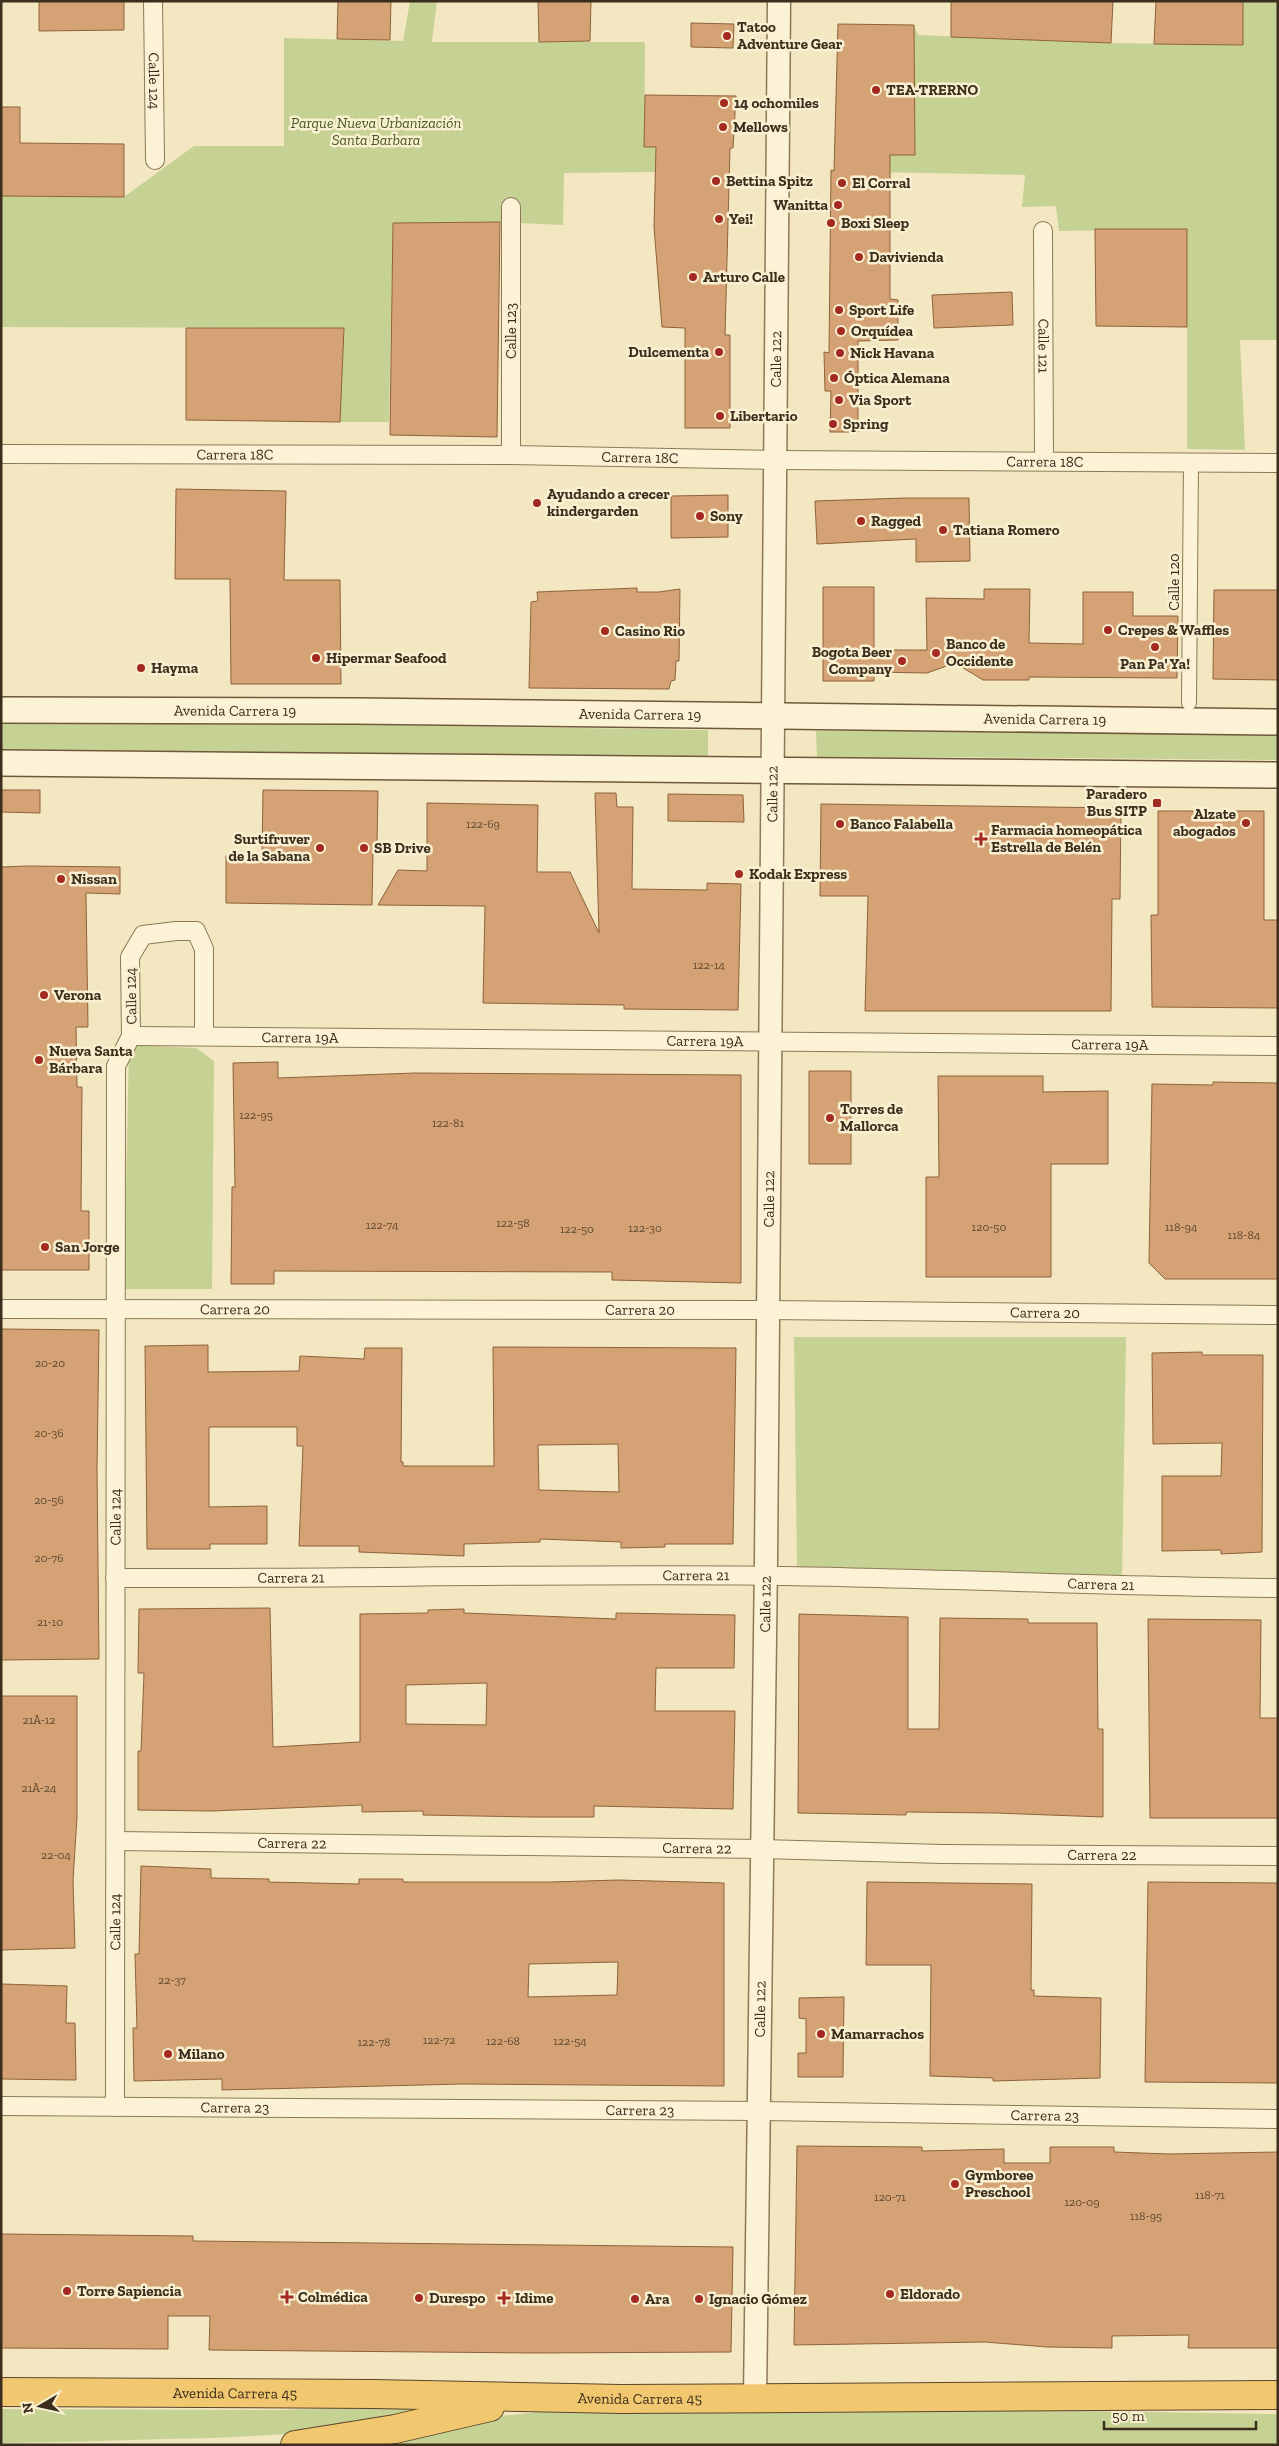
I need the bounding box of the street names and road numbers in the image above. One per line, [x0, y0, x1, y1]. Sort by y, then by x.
street label: Calle 124 [145, 52, 163, 110]
street label: Calle 123 [502, 303, 520, 359]
street label: Calle 121 [1034, 319, 1053, 374]
street label: Calle 122 [767, 330, 785, 388]
street label: Carrera 18C [196, 445, 274, 464]
street label: Carrera 18C [601, 448, 679, 467]
street label: Carrera 18C [1006, 452, 1084, 471]
street label: Calle 120 [1165, 553, 1183, 611]
street label: Avenida Carrera 19 [174, 701, 296, 720]
street label: Avenida Carrera 19 [579, 705, 701, 724]
street label: Avenida Carrera 19 [984, 709, 1106, 729]
street label: Calle 122 [763, 765, 782, 823]
street label: Calle 124 [122, 967, 140, 1025]
street label: Carrera 19A [261, 1028, 339, 1047]
street label: Carrera 19A [666, 1032, 744, 1050]
street label: Carrera 19A [1071, 1035, 1149, 1054]
street label: Calle 122 [760, 1170, 778, 1227]
street label: Carrera 20 [200, 1300, 270, 1318]
street label: Carrera 20 [605, 1301, 675, 1319]
street label: Carrera 20 [1010, 1303, 1080, 1322]
street label: Calle 124 [107, 1488, 125, 1546]
street label: Carrera 21 [662, 1566, 730, 1584]
street label: Carrera 21 [257, 1568, 325, 1587]
street label: Carrera 21 [1067, 1574, 1135, 1594]
street label: Calle 122 [756, 1575, 775, 1633]
street label: Carrera 22 [257, 1834, 327, 1853]
street label: Carrera 22 [662, 1839, 732, 1858]
street label: Carrera 22 [1067, 1846, 1137, 1864]
street label: Calle 124 [106, 1893, 124, 1951]
street label: Calle 122 [751, 1980, 769, 2037]
street label: Carrera 23 [201, 2098, 269, 2117]
street label: Carrera 23 [606, 2101, 674, 2119]
street label: Carrera 23 [1010, 2106, 1079, 2125]
street label: Avenida Carrera 45 [173, 2384, 298, 2403]
street label: Avenida Carrera 45 [577, 2389, 703, 2408]

